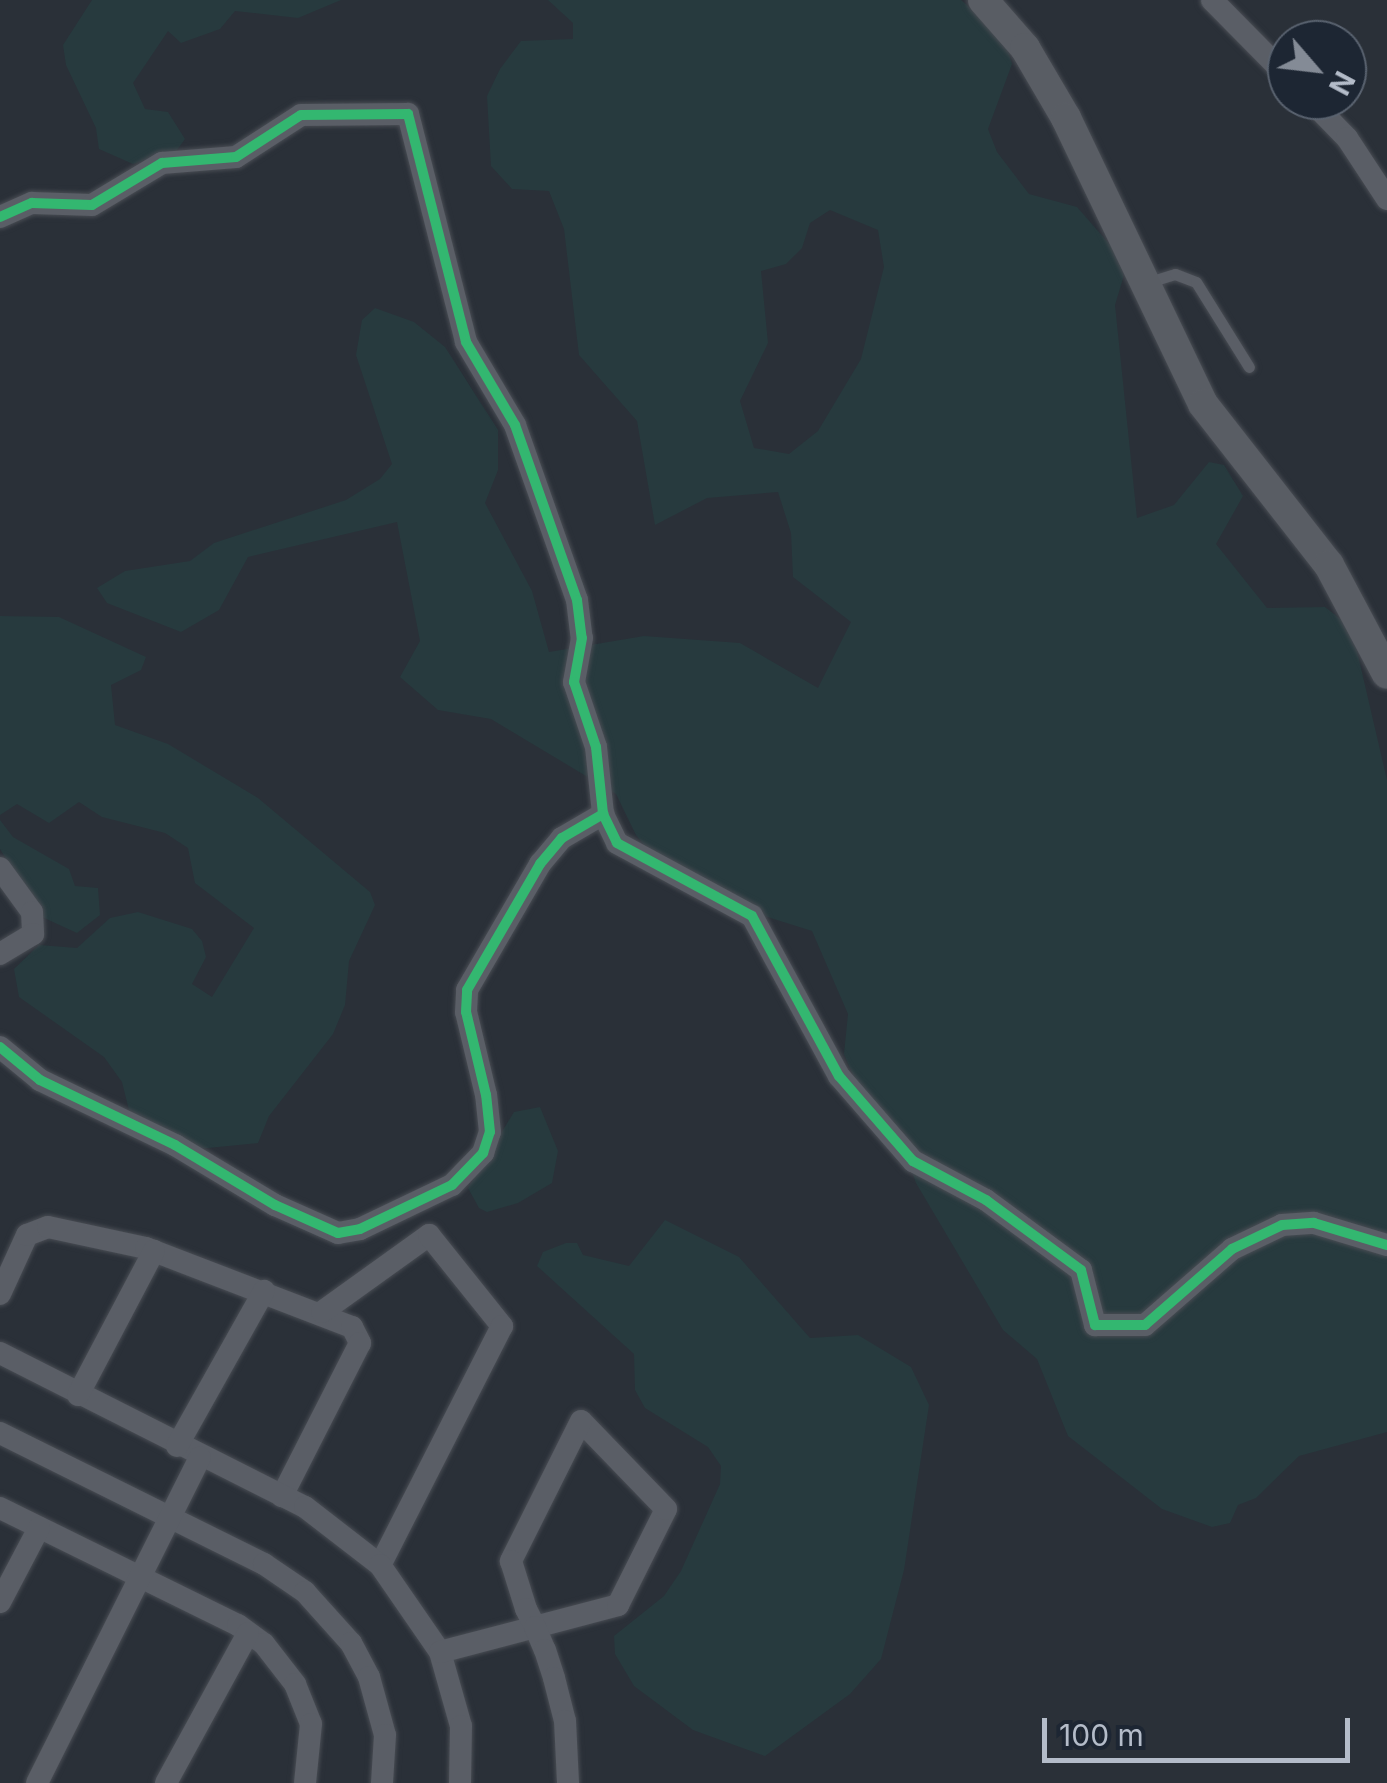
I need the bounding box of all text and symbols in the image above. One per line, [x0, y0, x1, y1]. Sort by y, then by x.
north arrow [1267, 20, 1367, 120]
text: N [1322, 66, 1362, 101]
scale bar [1047, 1698, 1354, 1760]
text: 100 m [1059, 1717, 1144, 1753]

